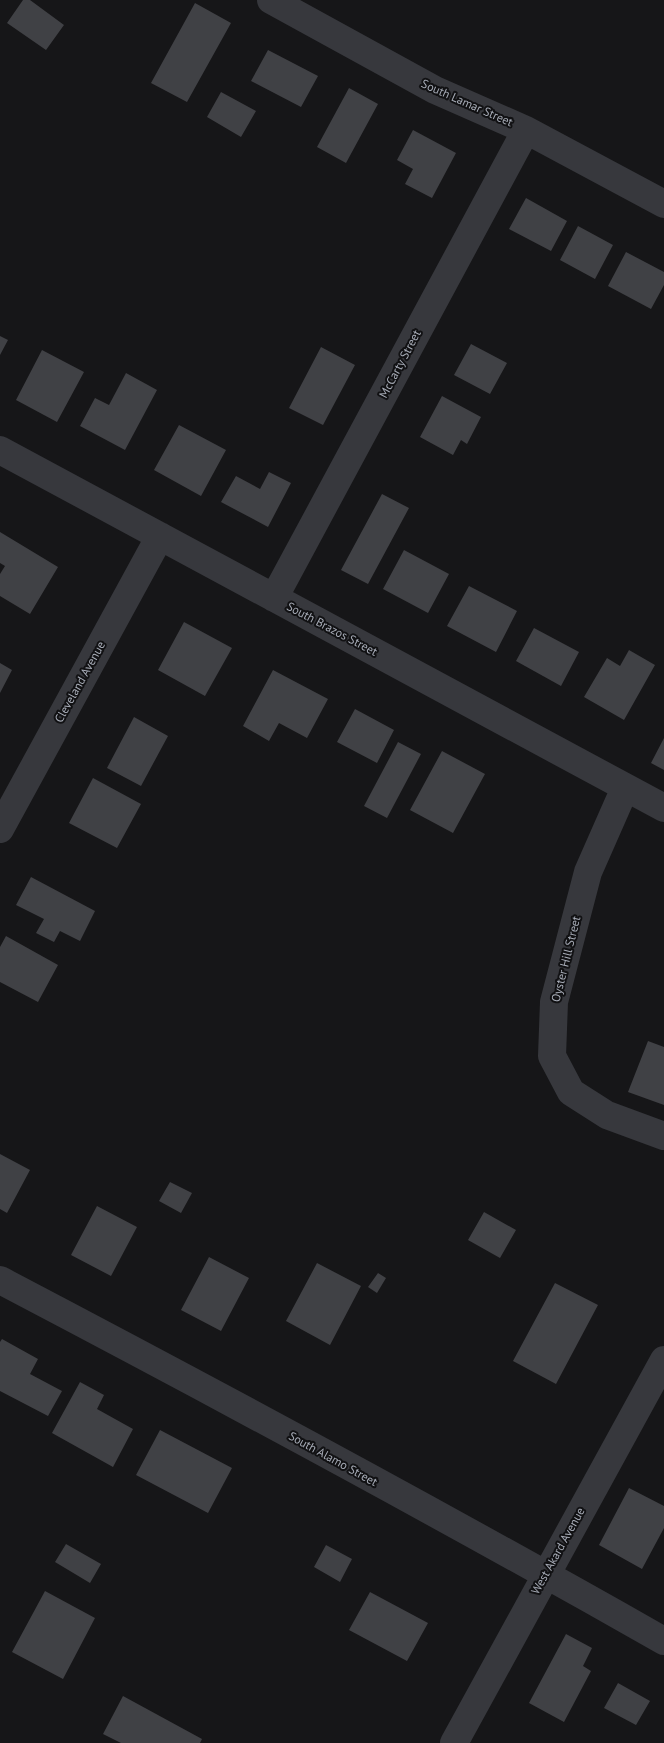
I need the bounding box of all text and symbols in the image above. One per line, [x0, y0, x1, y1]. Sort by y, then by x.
street label: South Lamar Street [419, 76, 515, 129]
street label: McCarty Street [375, 327, 424, 400]
street label: South Brazos Street [284, 598, 380, 659]
street label: Cleveland Avenue [51, 638, 108, 725]
street label: Oyster Hill Street [548, 914, 583, 1003]
street label: South Alamo Street [286, 1428, 380, 1489]
street label: West Akard Avenue [527, 1505, 588, 1597]

